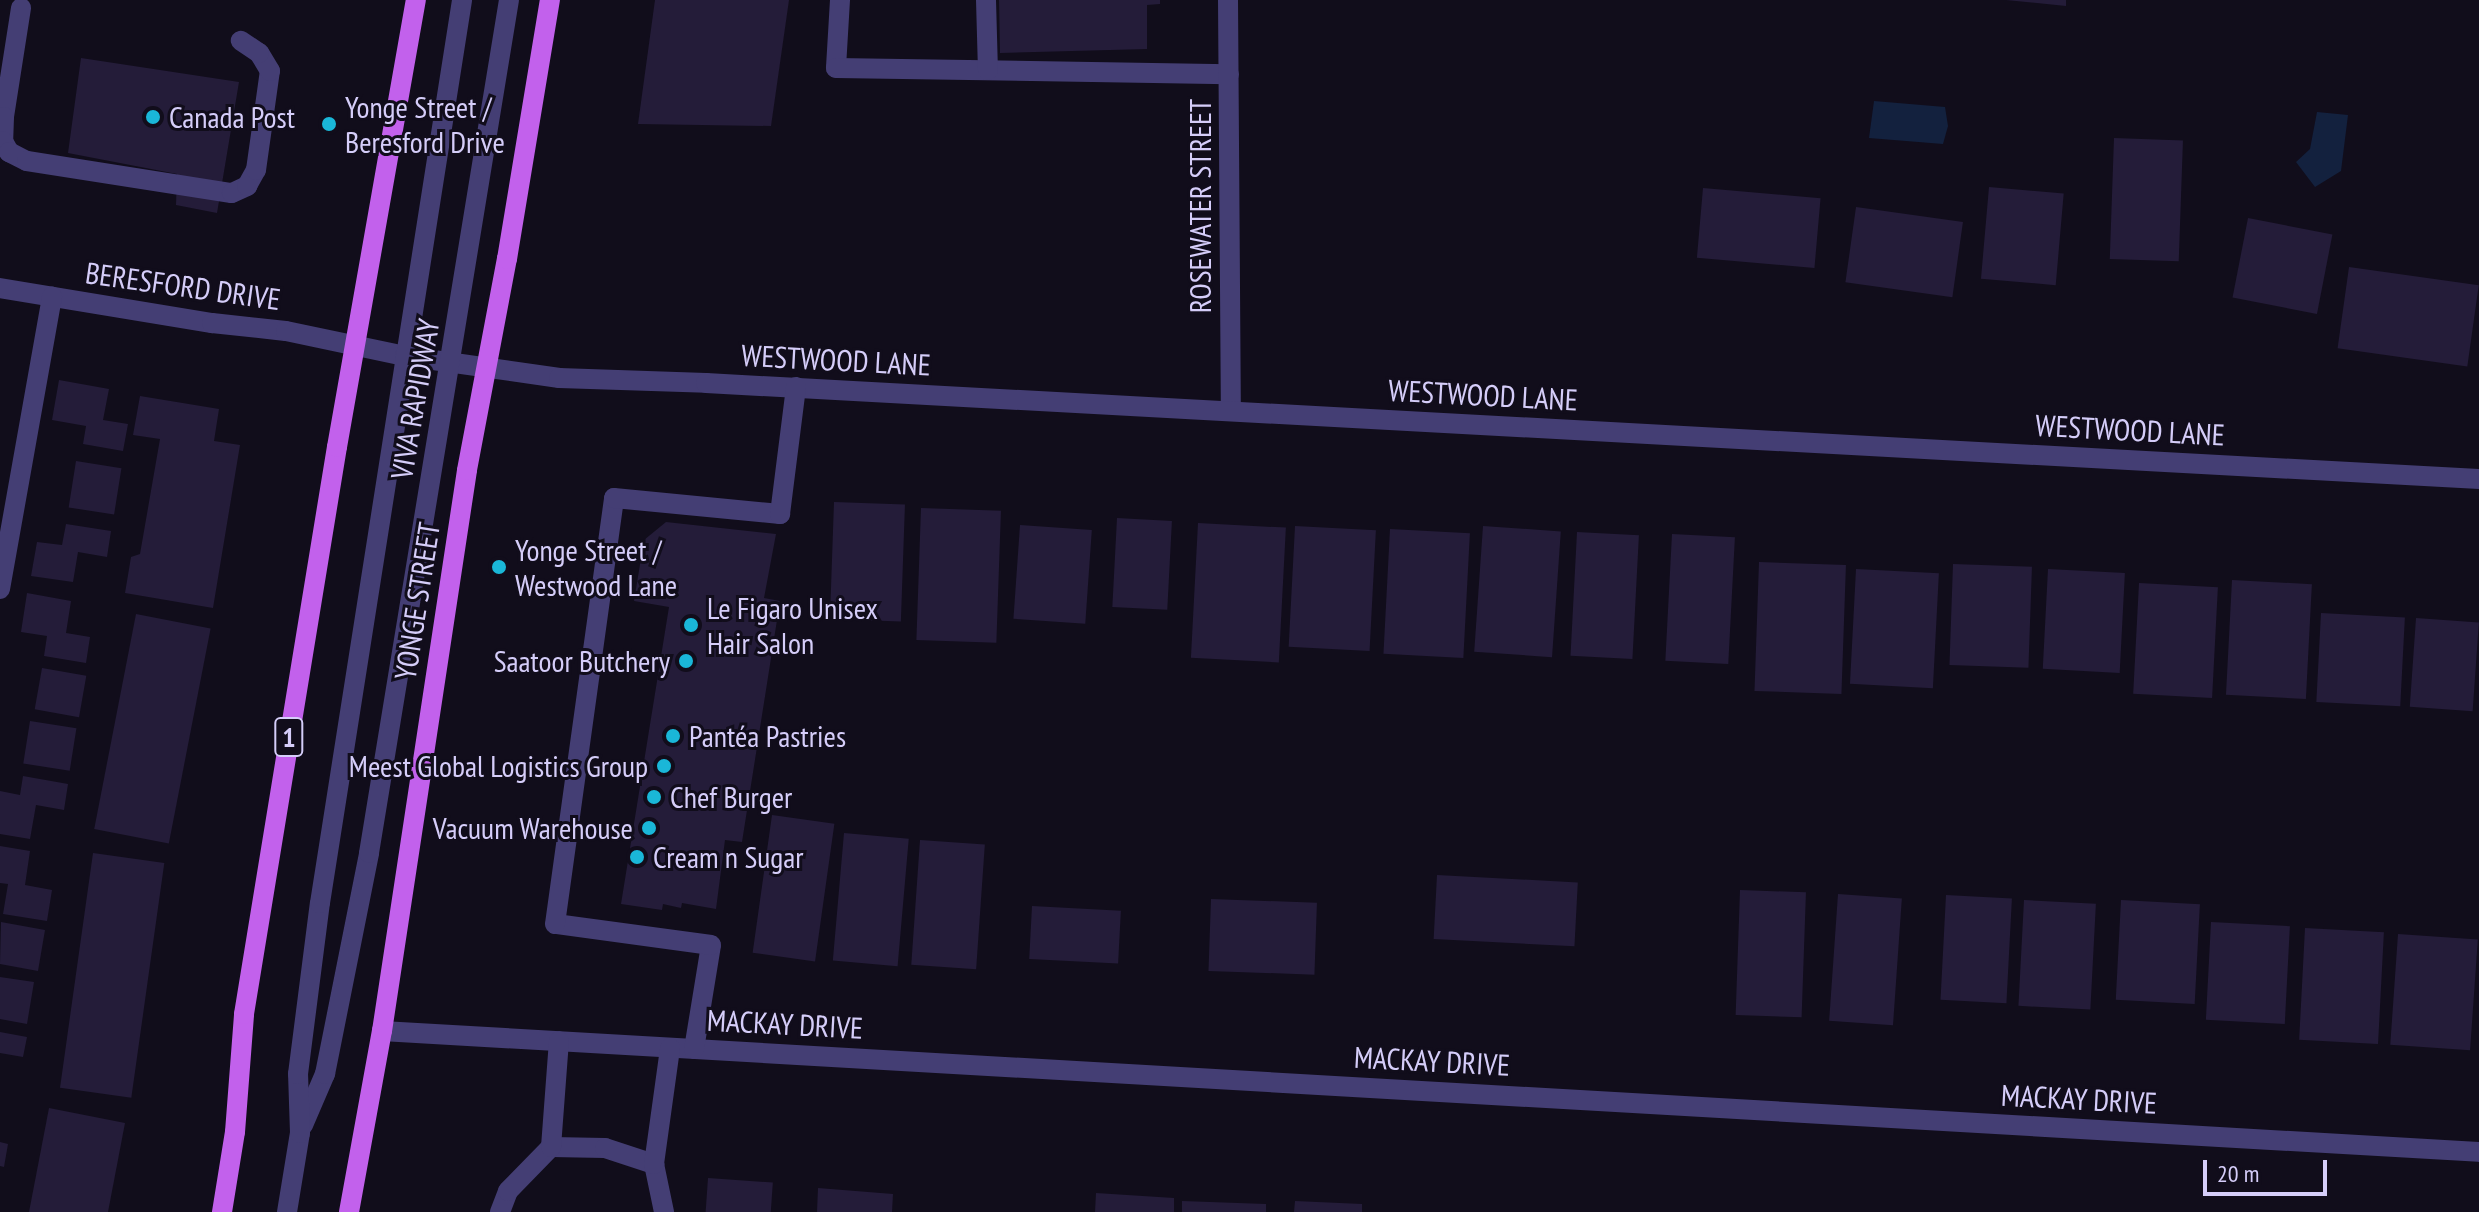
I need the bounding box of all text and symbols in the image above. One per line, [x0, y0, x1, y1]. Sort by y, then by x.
place label: Yonge Street / Beresford Drive [345, 89, 505, 160]
place label: Canada Post [169, 99, 295, 135]
street label: ROSEWATER STREET [1182, 99, 1218, 313]
marker: Canada Post [144, 108, 162, 126]
marker: Yonge Street / Beresford Drive [320, 115, 338, 133]
street label: BERESFORD DRIVE [83, 255, 283, 317]
street label: VIVA RAPIDWAY [383, 315, 447, 483]
street label: WESTWOOD LANE [740, 337, 932, 383]
street label: WESTWOOD LANE [1387, 372, 1579, 418]
street label: WESTWOOD LANE [2034, 407, 2226, 453]
street label: YONGE STREET [387, 520, 447, 682]
place label: Yonge Street / Westwood Lane [515, 532, 677, 602]
marker: Yonge Street / Westwood Lane [490, 558, 508, 576]
place label: Le Figaro Unisex Hair Salon [707, 590, 878, 660]
marker: Le Figaro Unisex Hair Salon [682, 616, 700, 634]
place label: Saatoor Butchery [494, 643, 670, 679]
marker: Saatoor Butchery [677, 652, 695, 670]
road number: 1 [273, 713, 305, 761]
place label: Pantéa Pastries [689, 718, 846, 754]
marker: Pantéa Pastries [664, 727, 682, 745]
place label: Meest Global Logistics Group [349, 748, 648, 784]
marker: Meest Global Logistics Group [655, 757, 673, 775]
place label: Chef Burger [670, 779, 792, 815]
marker: Chef Burger [645, 788, 663, 806]
place label: Vacuum Warehouse [432, 810, 633, 846]
marker: Vacuum Warehouse [640, 819, 658, 837]
place label: Cream n Sugar [653, 839, 803, 875]
marker: Cream n Sugar [628, 848, 646, 866]
street label: MACKAY DRIVE [706, 1002, 864, 1046]
street label: MACKAY DRIVE [1353, 1039, 1511, 1083]
street label: MACKAY DRIVE [2000, 1077, 2158, 1121]
scale bar [2207, 1144, 2331, 1194]
text: 20 m [2217, 1158, 2259, 1189]

